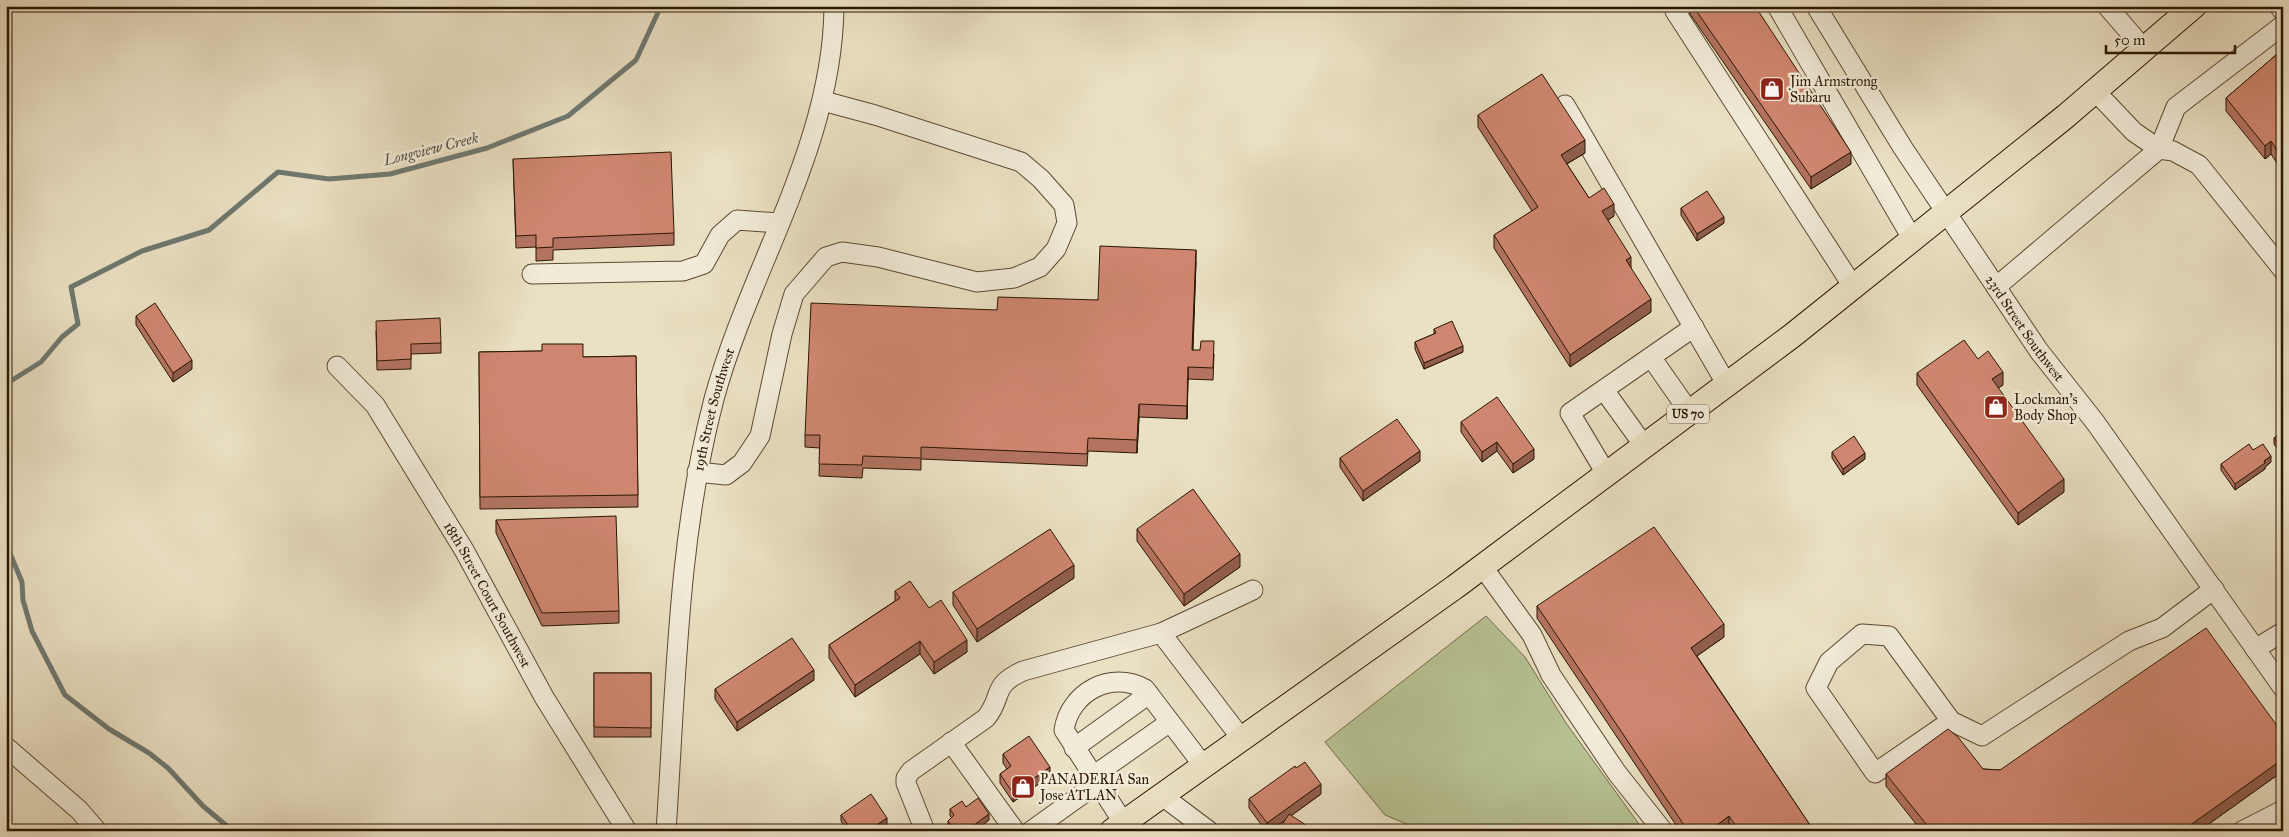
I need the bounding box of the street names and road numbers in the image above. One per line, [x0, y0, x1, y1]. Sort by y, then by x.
street label: 23rd Street Southwest [1982, 272, 2068, 385]
street label: 19th Street Southwest [690, 346, 738, 473]
road number: US 70 [1667, 404, 1709, 424]
street label: 18th Street Court Southwest [440, 518, 535, 671]

